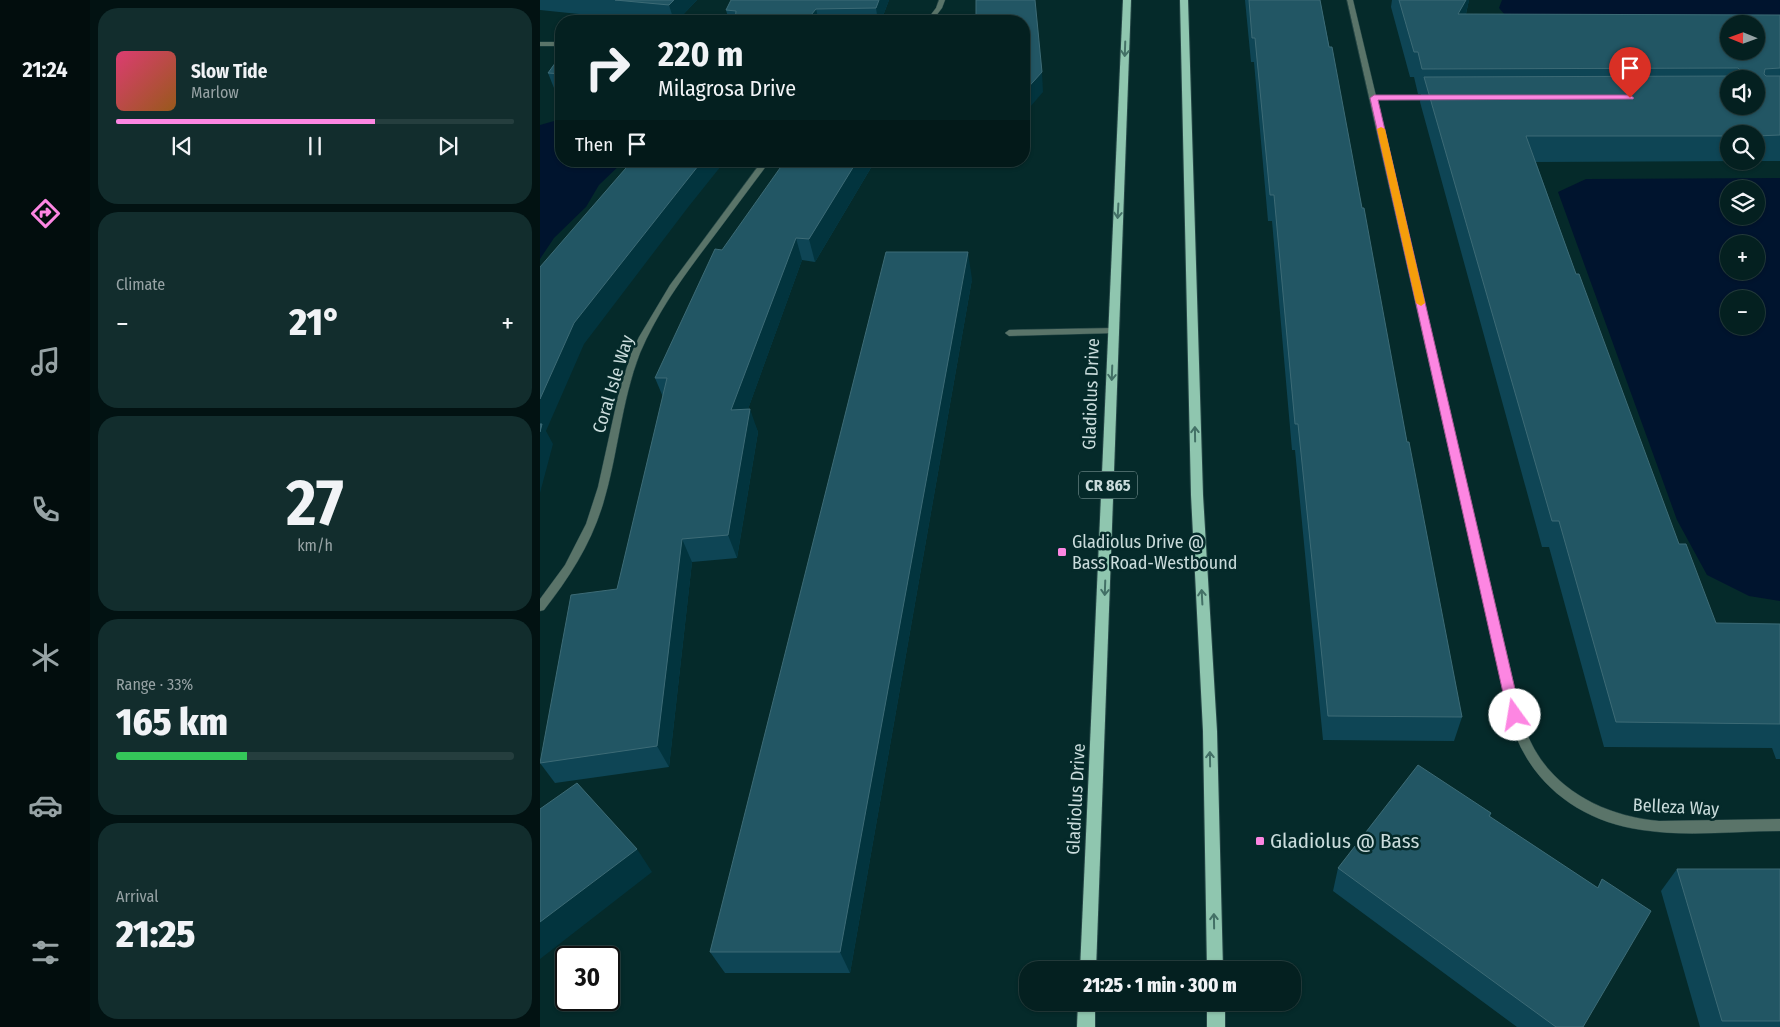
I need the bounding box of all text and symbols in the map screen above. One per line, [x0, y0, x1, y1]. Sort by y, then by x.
north arrow [1720, 15, 1765, 60]
map controls [1720, 15, 1765, 335]
text: 220 m [658, 33, 744, 75]
icon: right [575, 35, 640, 100]
one-way arrow [1120, 40, 1130, 56]
pin [1609, 47, 1651, 98]
icon: arrive [1616, 54, 1644, 82]
text: 21:24 [22, 56, 68, 83]
text: Slow Tide [191, 60, 267, 83]
button: sound [1720, 70, 1765, 115]
text: Milagrosa Drive [658, 75, 796, 102]
text: Marlow [191, 83, 239, 102]
button: search [1720, 125, 1765, 170]
icon: arrive [623, 130, 651, 158]
icon: previous [168, 132, 196, 160]
icon: pause [301, 132, 329, 160]
icon: next [434, 132, 462, 160]
text: Then [575, 133, 613, 156]
button: layers [1720, 180, 1765, 225]
icon: directions [28, 196, 63, 231]
one-way arrow [1114, 203, 1123, 219]
button: + [1720, 235, 1765, 280]
text: Climate [116, 275, 165, 294]
button: − [1720, 290, 1765, 335]
text: 21° [289, 299, 341, 345]
text: − [116, 307, 129, 340]
text: + [501, 307, 514, 340]
street label: Coral Isle Way [588, 332, 638, 436]
street label: Gladiolus Drive [1078, 338, 1104, 450]
icon: music [28, 344, 63, 379]
one-way arrow [1107, 365, 1116, 381]
one-way arrow [1191, 426, 1200, 442]
text: 27 [286, 464, 344, 542]
road number: CR 865 [1079, 472, 1137, 498]
icon: phone [28, 492, 63, 527]
place label: Gladiolus Drive @ Bass Road-Westbound [1072, 531, 1237, 574]
text: km/h [297, 536, 333, 555]
marker: Gladiolus Drive @ Bass Road-Westbound [1056, 546, 1068, 558]
one-way arrow [1100, 580, 1109, 596]
one-way arrow [1198, 589, 1207, 605]
icon: climate [28, 640, 63, 675]
text: Range · 33% [116, 675, 193, 694]
position arrow [1488, 688, 1540, 740]
text: 165 km [116, 699, 228, 745]
street label: Gladiolus Drive [1062, 743, 1090, 855]
one-way arrow [1205, 751, 1215, 768]
icon: car [28, 788, 63, 823]
street label: Belleza Way [1632, 794, 1720, 820]
place label: Gladiolus @ Bass [1270, 828, 1420, 854]
marker: Gladiolus @ Bass [1254, 835, 1266, 847]
text: Arrival [116, 887, 158, 906]
text: 21:25 [116, 911, 195, 957]
one-way arrow [1209, 914, 1219, 930]
icon: filters [28, 935, 63, 970]
speed limit sign: 30 [555, 946, 620, 1011]
text: 21:25 · 1 min · 300 m [1083, 974, 1237, 997]

